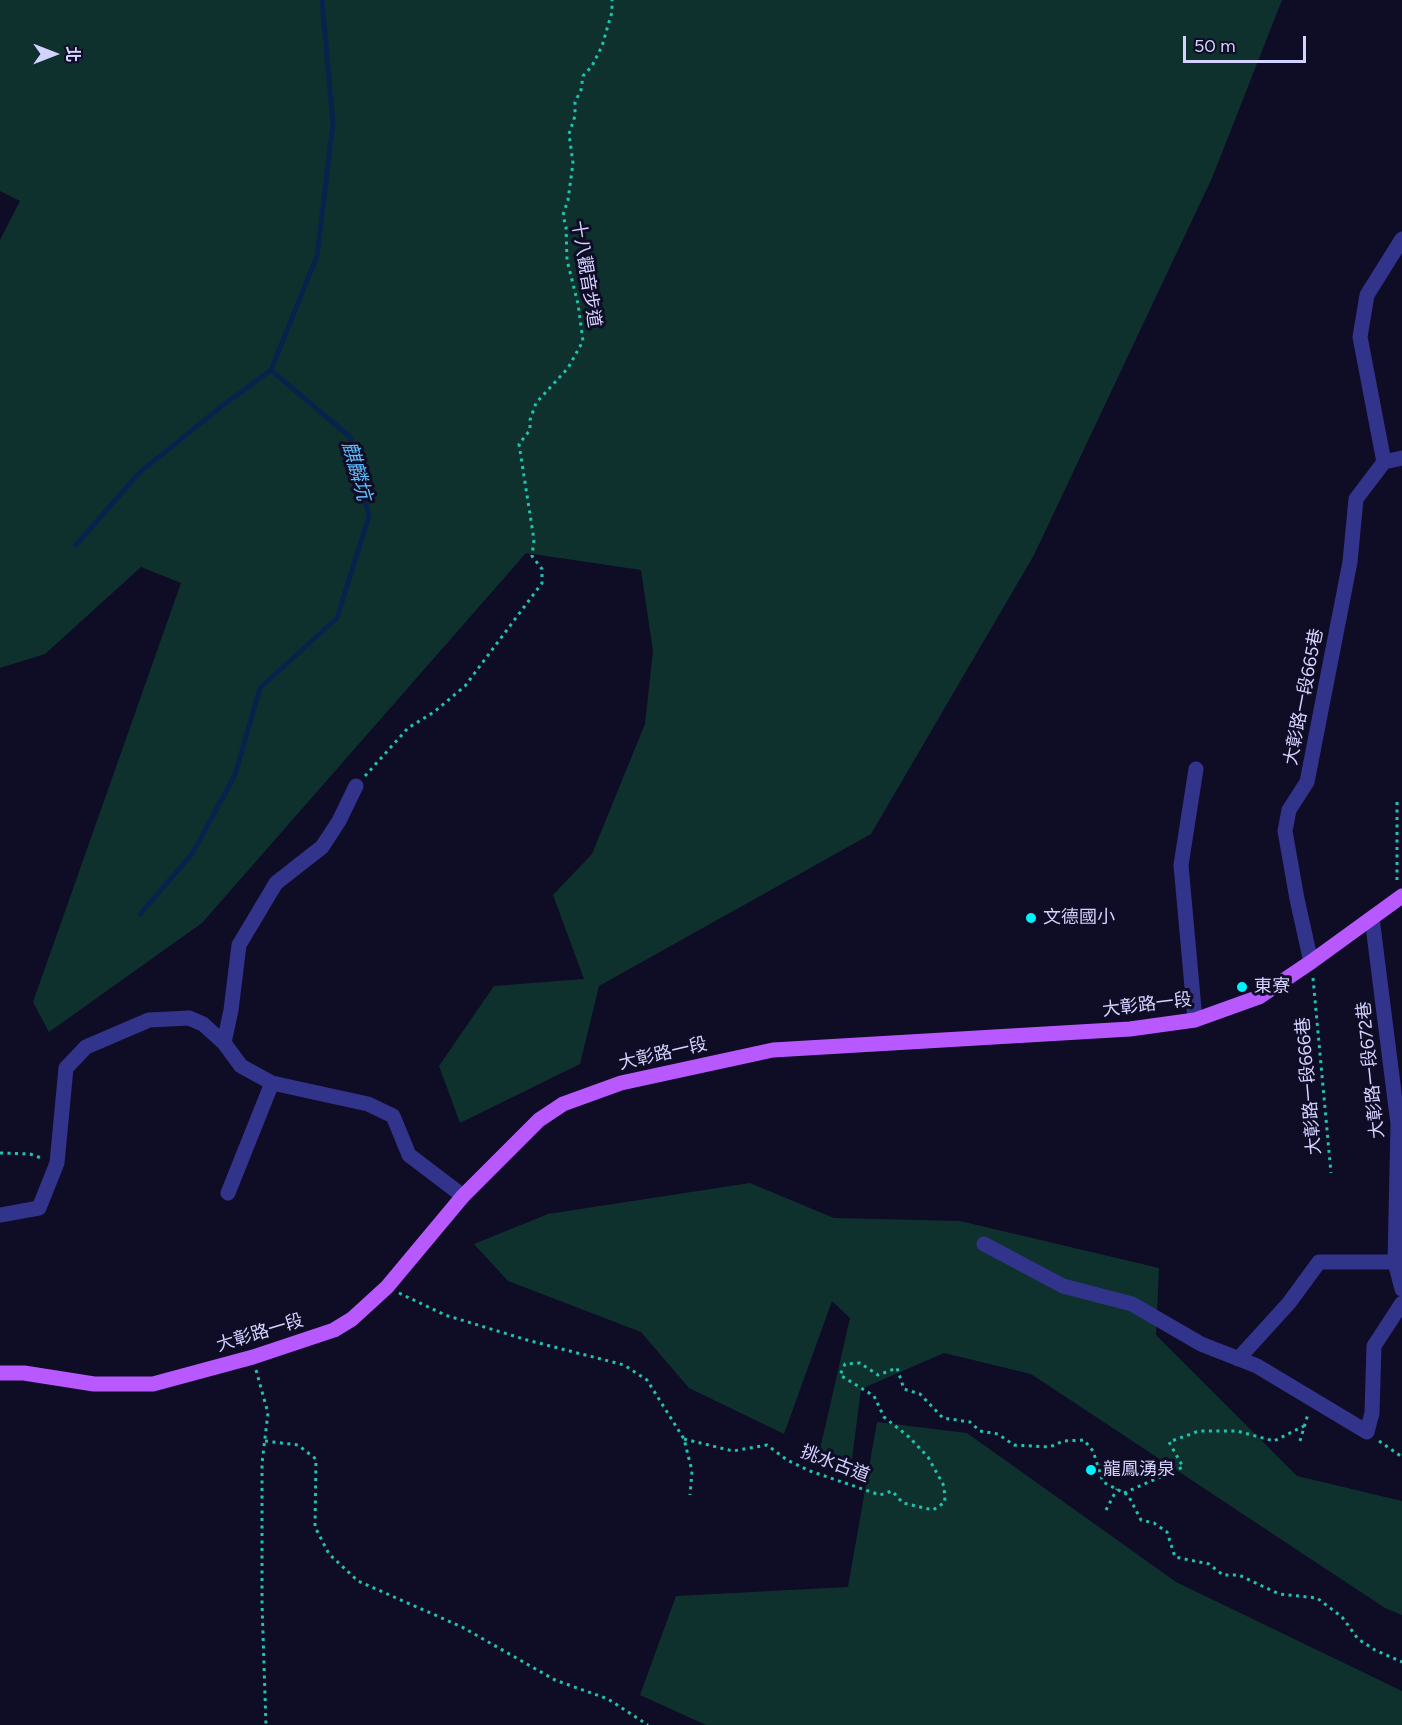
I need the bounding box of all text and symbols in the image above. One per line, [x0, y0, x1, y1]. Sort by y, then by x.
north arrow [24, 24, 84, 84]
scale bar [1186, 24, 1309, 62]
text: 50 m [1194, 35, 1236, 57]
text: 北 [63, 46, 82, 62]
street label: 十八觀音步道 [567, 219, 605, 329]
water label: 麒麟坑 [336, 439, 376, 503]
street label: 大彰路一段665巷 [1280, 627, 1328, 767]
place label: 文德國小 [1043, 907, 1115, 929]
marker: 文德國小 [1024, 911, 1038, 925]
place label: 東寮 [1254, 976, 1290, 998]
marker: 東寮 [1235, 980, 1249, 994]
street label: 大彰路一段 [1101, 989, 1193, 1021]
street label: 大彰路一段672巷 [1353, 1000, 1389, 1140]
street label: 大彰路一段666巷 [1292, 1016, 1326, 1156]
street label: 大彰路一段 [617, 1033, 709, 1075]
street label: 大彰路一段 [214, 1310, 306, 1356]
street label: 挑水古道 [798, 1441, 872, 1487]
place label: 龍鳳湧泉 [1103, 1459, 1175, 1481]
marker: 龍鳳湧泉 [1084, 1463, 1098, 1477]

